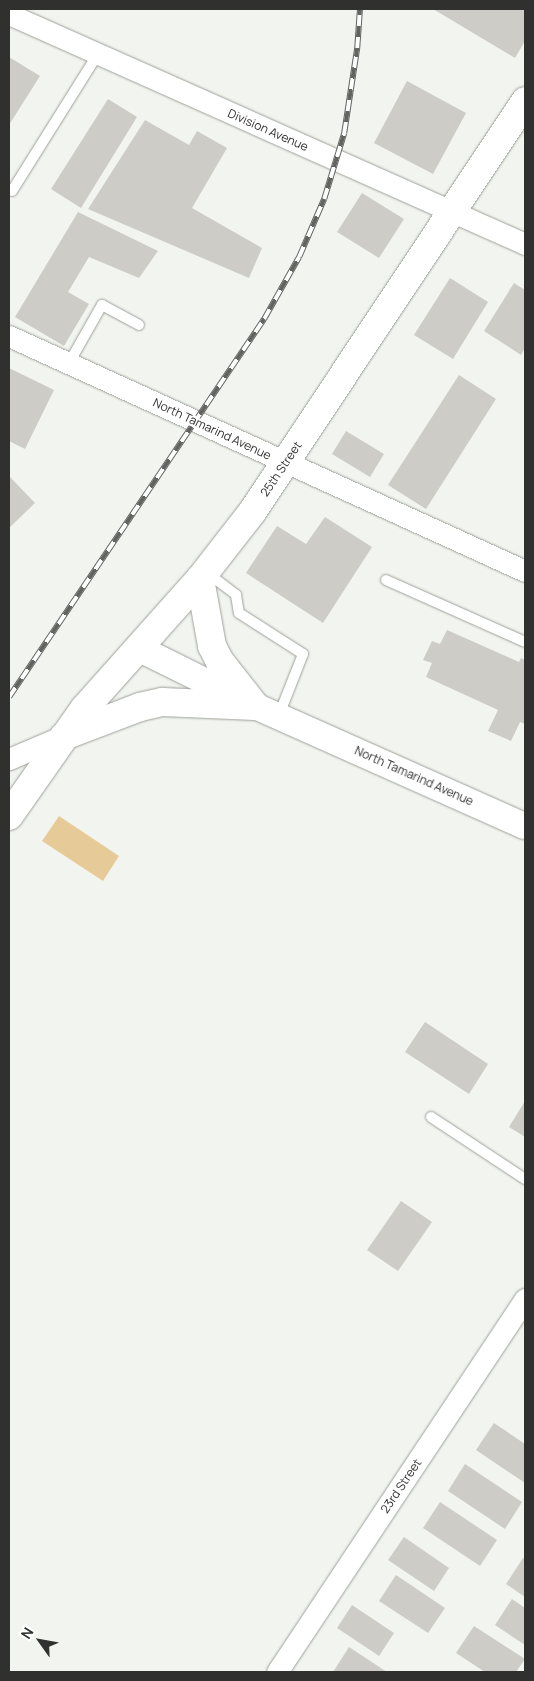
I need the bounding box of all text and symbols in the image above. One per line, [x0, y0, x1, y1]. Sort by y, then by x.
street label: Division Avenue [226, 106, 310, 154]
street label: North Tamarind Avenue [151, 395, 273, 463]
street label: 25th Street [257, 439, 305, 499]
street label: North Tamarind Avenue [352, 743, 476, 809]
street label: 23rd Street [378, 1456, 424, 1516]
north arrow [15, 1616, 65, 1666]
text: N [16, 1623, 38, 1642]

